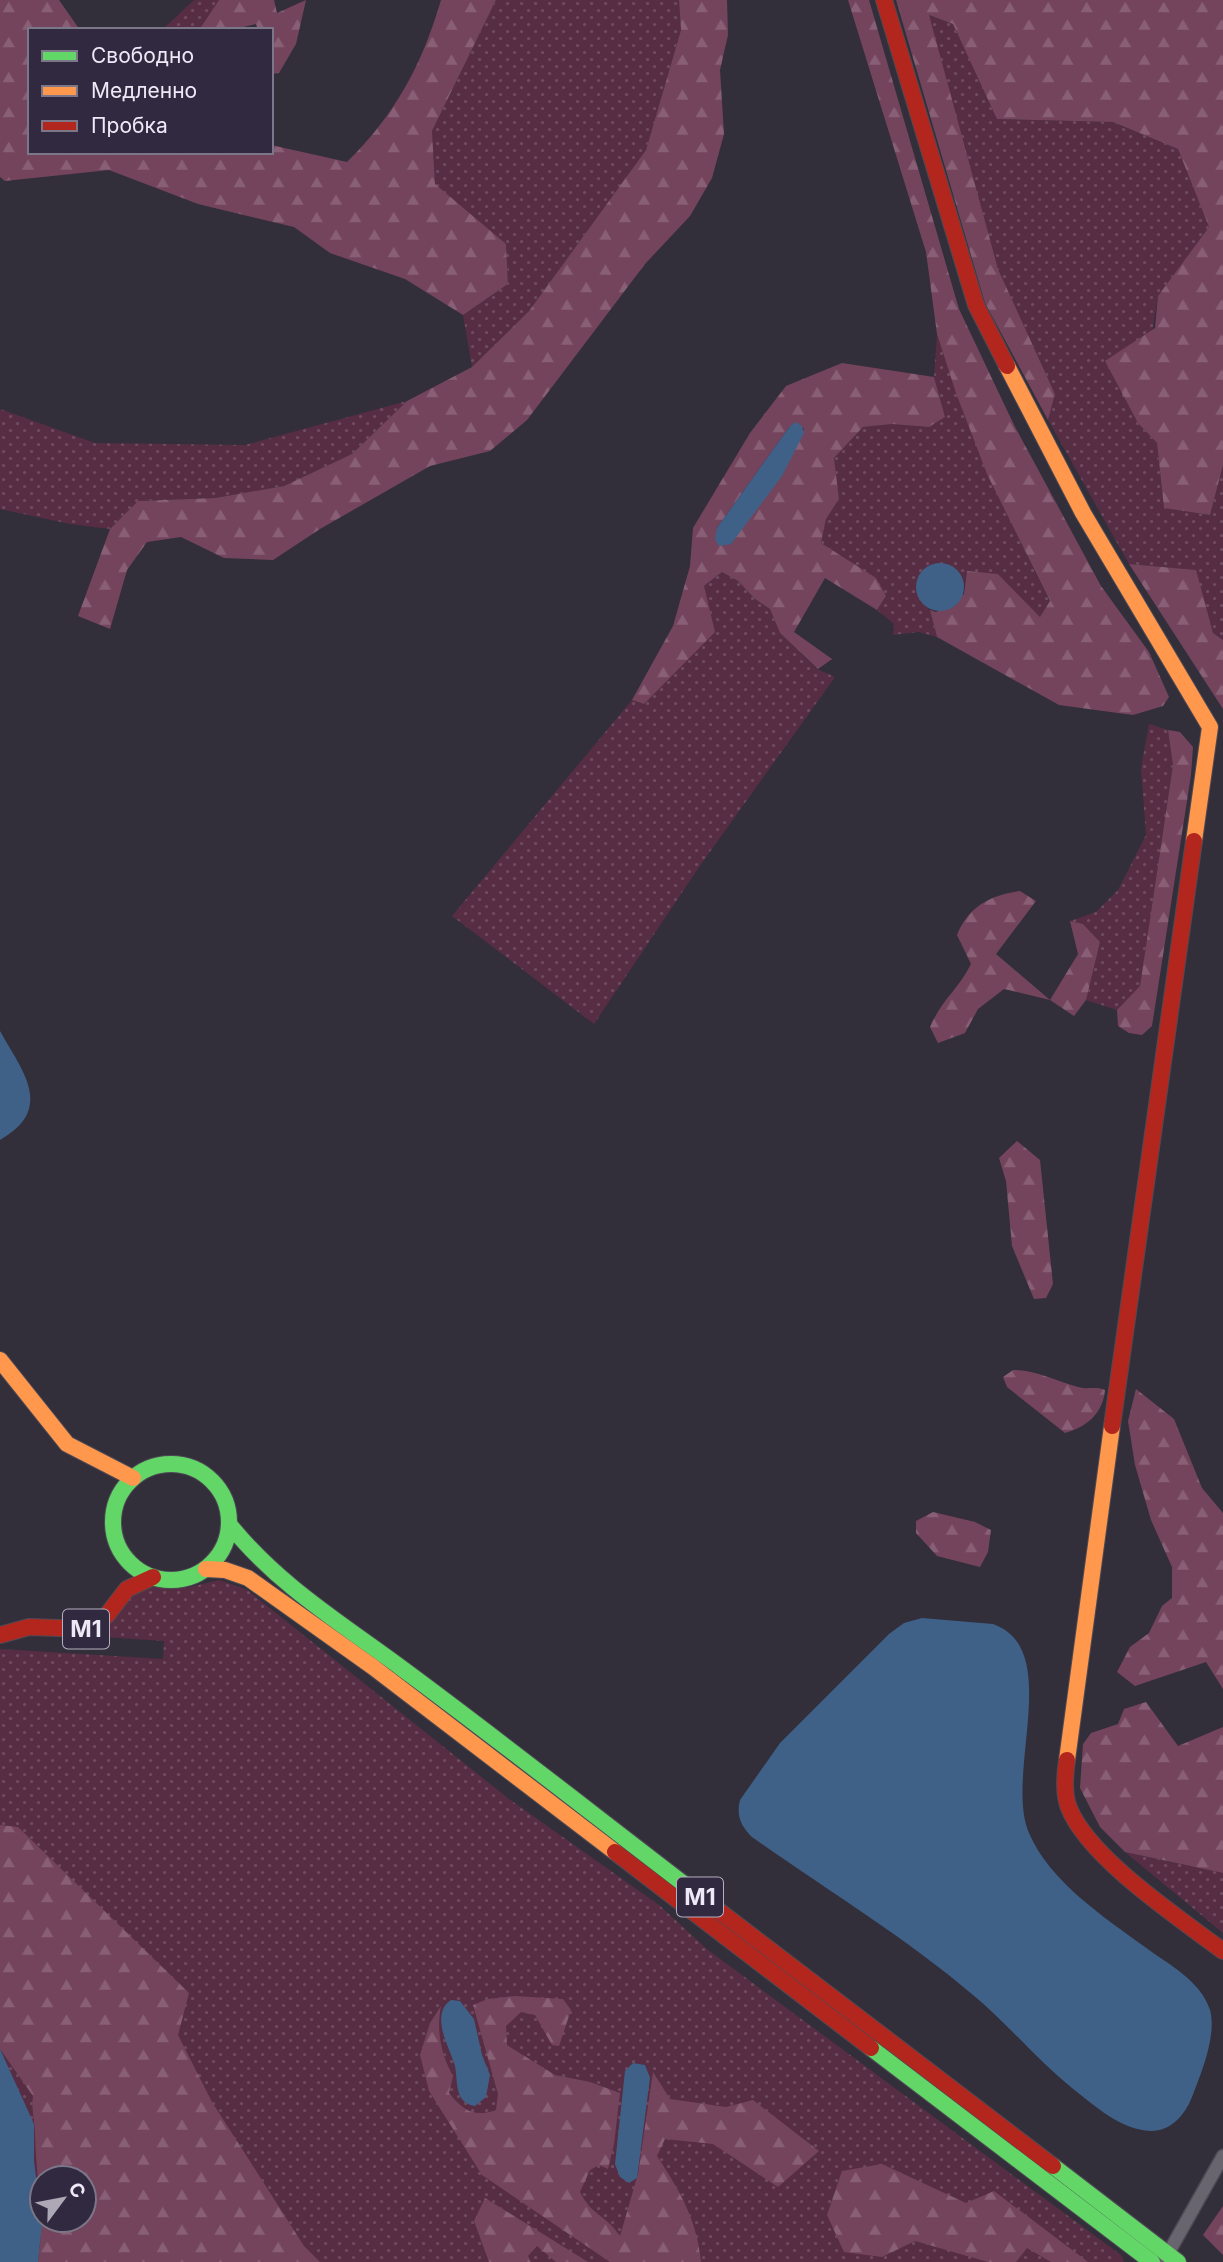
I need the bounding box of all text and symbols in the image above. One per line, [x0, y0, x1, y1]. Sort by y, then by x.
legend [28, 28, 273, 154]
text: Свободно [91, 43, 194, 68]
text: Медленно [91, 78, 197, 103]
text: Пробка [91, 113, 168, 138]
road number: М1 [63, 1610, 109, 1648]
road number: М1 [677, 1878, 723, 1916]
north arrow [28, 2164, 98, 2234]
text: С [64, 2178, 90, 2202]

